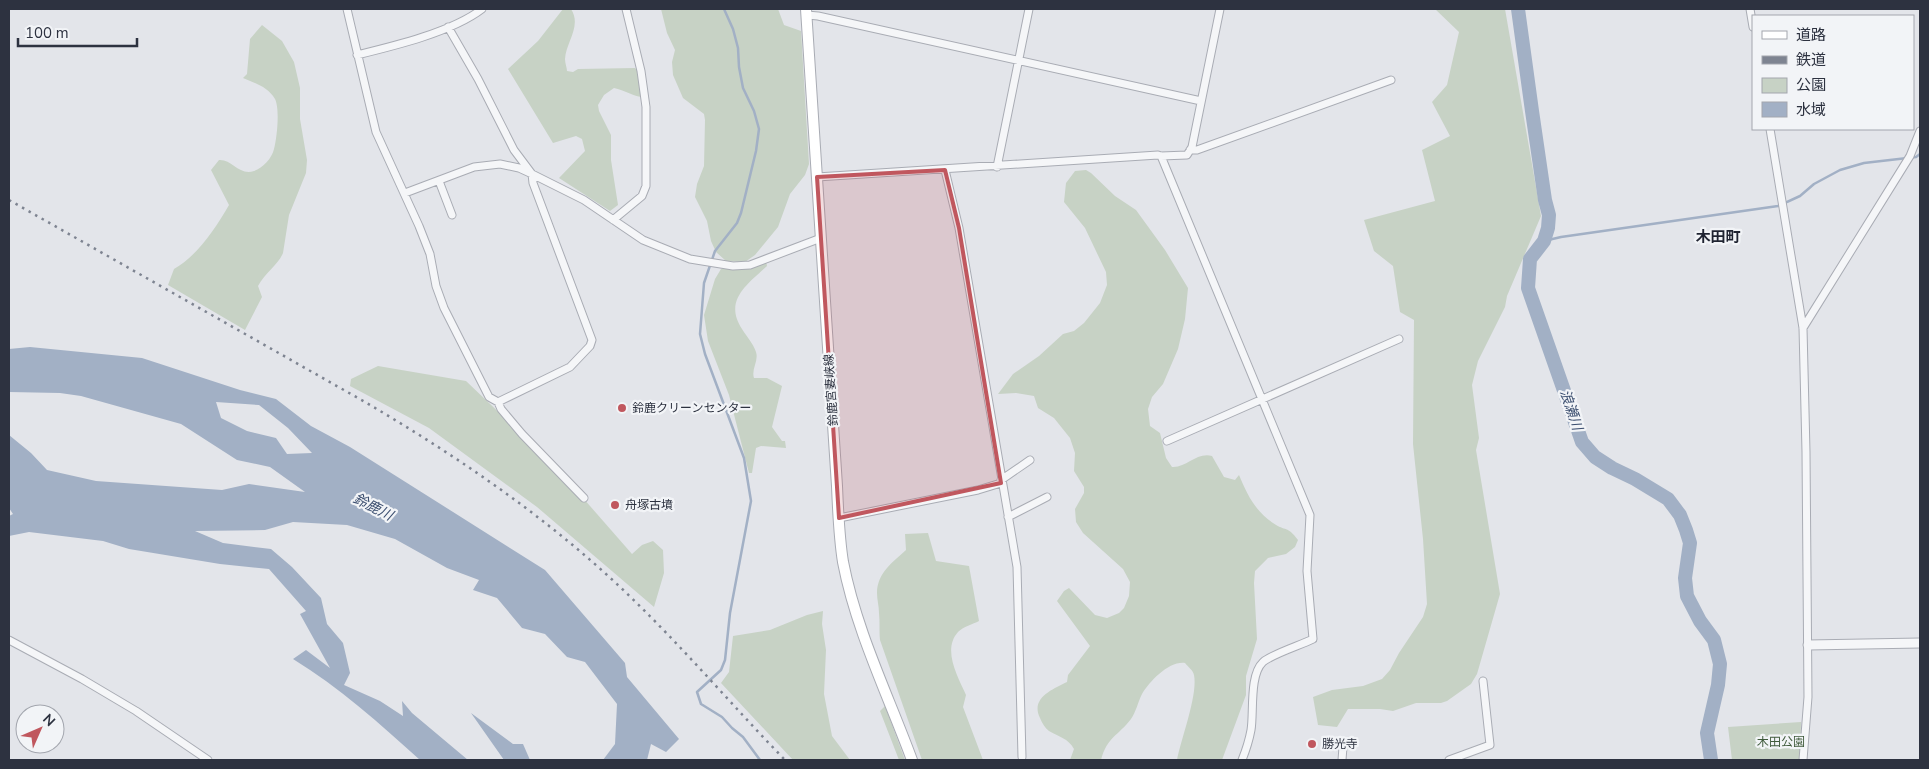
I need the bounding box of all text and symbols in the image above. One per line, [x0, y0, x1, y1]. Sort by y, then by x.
scale bar [18, 15, 136, 47]
legend [1752, 15, 1914, 130]
text: 100 m [25, 23, 69, 43]
text: 道路 [1796, 25, 1826, 45]
text: 鉄道 [1796, 50, 1826, 70]
text: 公園 [1796, 75, 1826, 95]
text: 水域 [1796, 100, 1826, 120]
district label: 木田町 [1695, 227, 1741, 247]
street label: 鈴鹿宮妻峡線 [821, 354, 841, 426]
water label: 浪瀬川 [1555, 387, 1587, 435]
place label: 鈴鹿クリーンセンター [632, 400, 751, 416]
marker: 鈴鹿クリーンセンター [616, 402, 628, 414]
water label: 鈴鹿川 [350, 489, 398, 526]
place label: 舟塚古墳 [625, 497, 673, 513]
marker: 舟塚古墳 [609, 499, 621, 511]
north arrow [15, 704, 65, 754]
text: N [38, 710, 59, 731]
park label: 木田公園 [1757, 734, 1805, 750]
place label: 勝光寺 [1322, 736, 1358, 752]
marker: 勝光寺 [1306, 738, 1318, 750]

